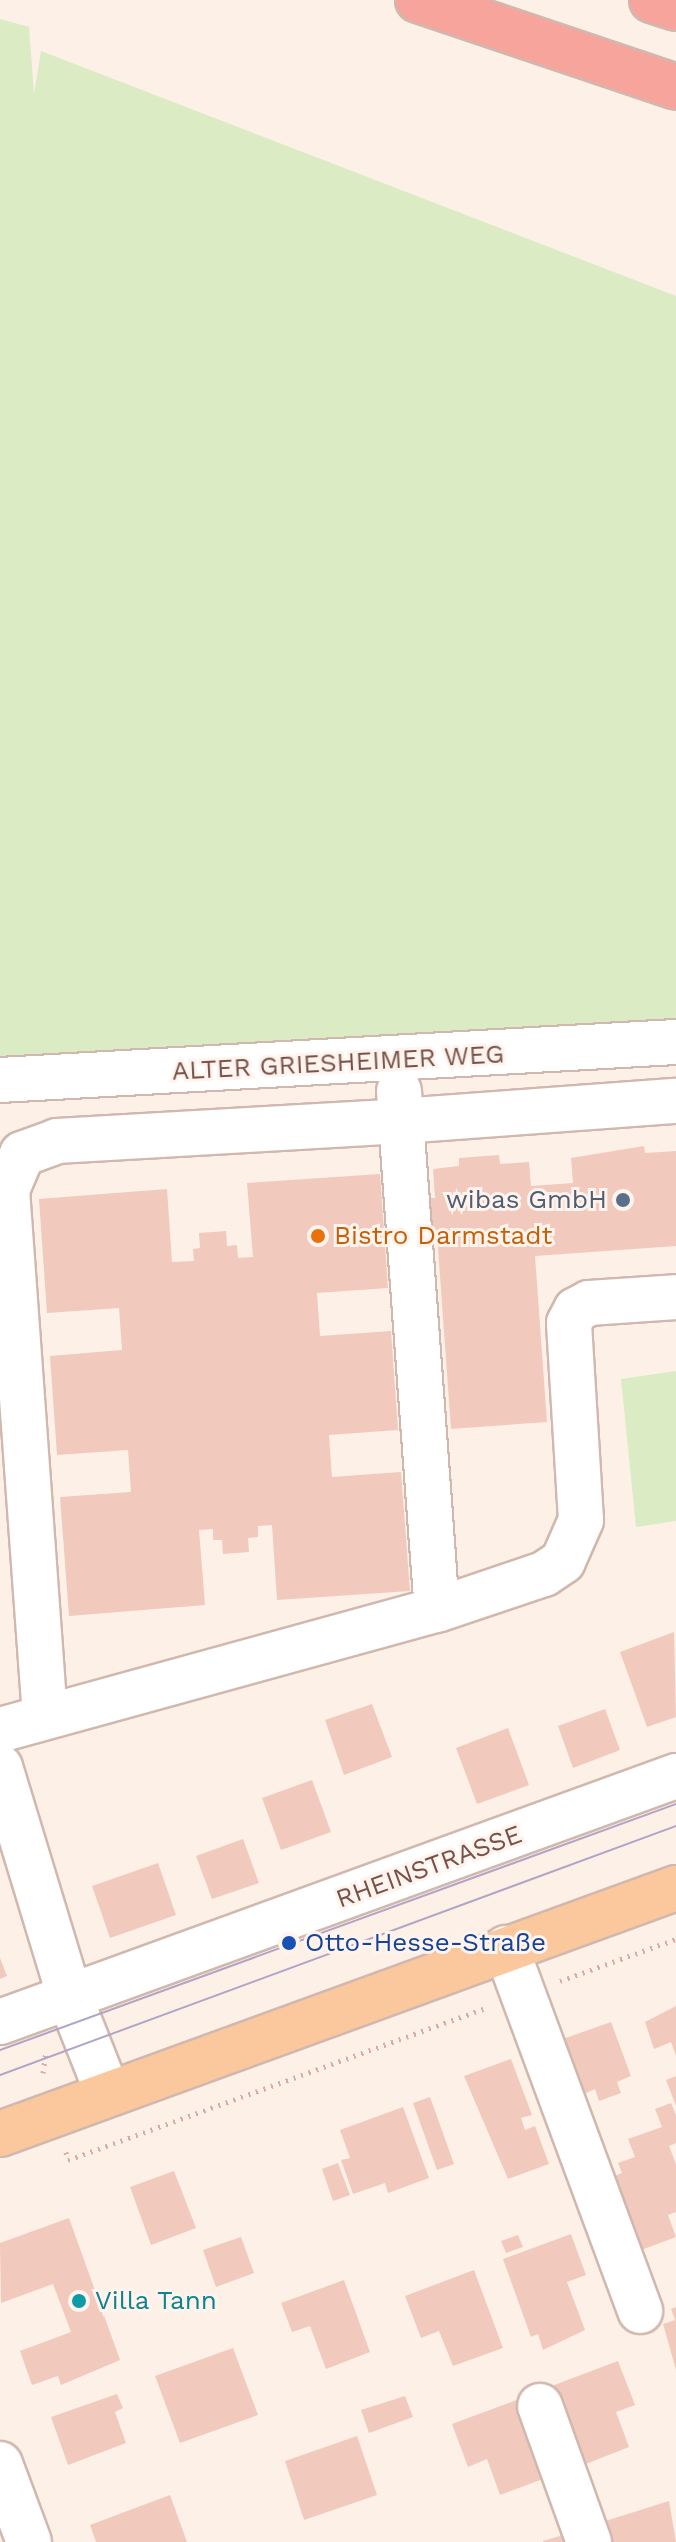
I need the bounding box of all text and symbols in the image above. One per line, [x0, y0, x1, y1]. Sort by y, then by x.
street label: ALTER GRIESHEIMER WEG [171, 1039, 505, 1087]
place label: wibas GmbH [446, 1184, 607, 1216]
marker: wibas GmbH [614, 1191, 632, 1209]
place label: Bistro Darmstadt [334, 1220, 553, 1252]
marker: Bistro Darmstadt [309, 1227, 327, 1245]
street label: RHEINSTRASSE [332, 1819, 526, 1915]
place label: Otto-Hesse-Straße [305, 1927, 546, 1959]
marker: Otto-Hesse-Straße [280, 1934, 298, 1952]
place label: Villa Tann [95, 2285, 218, 2317]
marker: Villa Tann [70, 2292, 88, 2310]

